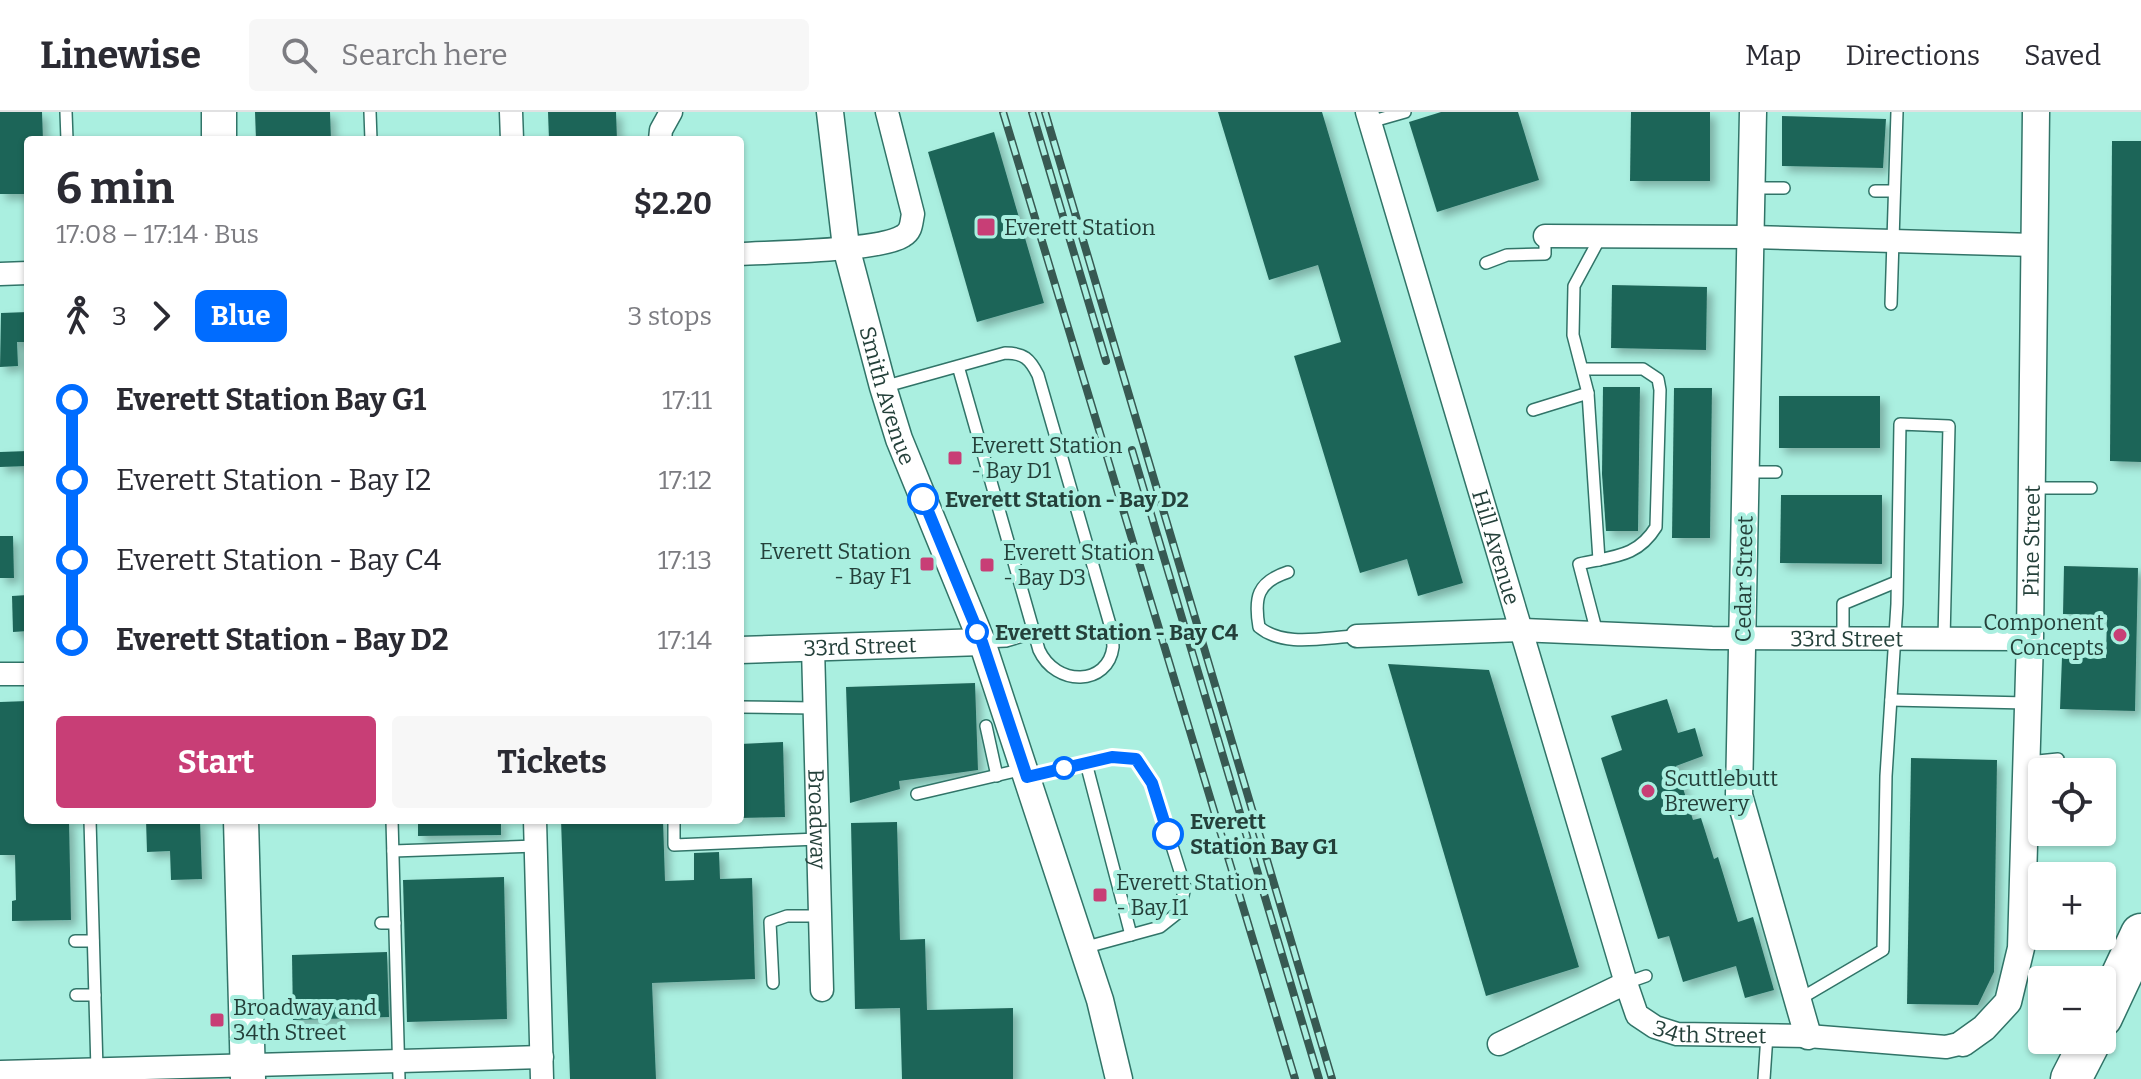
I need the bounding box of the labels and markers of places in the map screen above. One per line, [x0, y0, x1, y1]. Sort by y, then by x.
place label: Everett Station [1004, 214, 1156, 241]
marker: Everett Station [975, 216, 997, 238]
place label: Everett Station - Bay D1 [971, 432, 1123, 484]
marker: Everett Station - Bay D1 [946, 449, 964, 467]
marker: Everett Station - Bay D2 [908, 484, 938, 514]
place label: Everett Station - Bay D2 [945, 486, 1189, 513]
place label: Everett Station - Bay F1 [759, 538, 911, 590]
place label: Everett Station - Bay D3 [1003, 539, 1155, 591]
marker: Everett Station - Bay F1 [918, 555, 936, 573]
marker: Everett Station - Bay D3 [978, 556, 996, 574]
place label: Component Concepts [1983, 609, 2104, 661]
place label: Everett Station - Bay C4 [995, 619, 1239, 646]
marker: Everett Station - Bay C4 [966, 621, 988, 643]
marker: Component Concepts [2111, 626, 2129, 644]
unlabelled marker [1053, 757, 1075, 779]
place label: Scuttlebutt Brewery [1664, 765, 1778, 817]
marker: Scuttlebutt Brewery [1639, 782, 1657, 800]
place label: Everett Station Bay G1 [1190, 808, 1338, 860]
marker: Everett Station Bay G1 [1153, 819, 1183, 849]
place label: Everett Station - Bay I1 [1116, 869, 1268, 921]
marker: Everett Station - Bay I1 [1091, 886, 1109, 904]
place label: Broadway and 34th Street [233, 994, 377, 1046]
marker: Broadway and 34th Street [208, 1011, 226, 1029]

